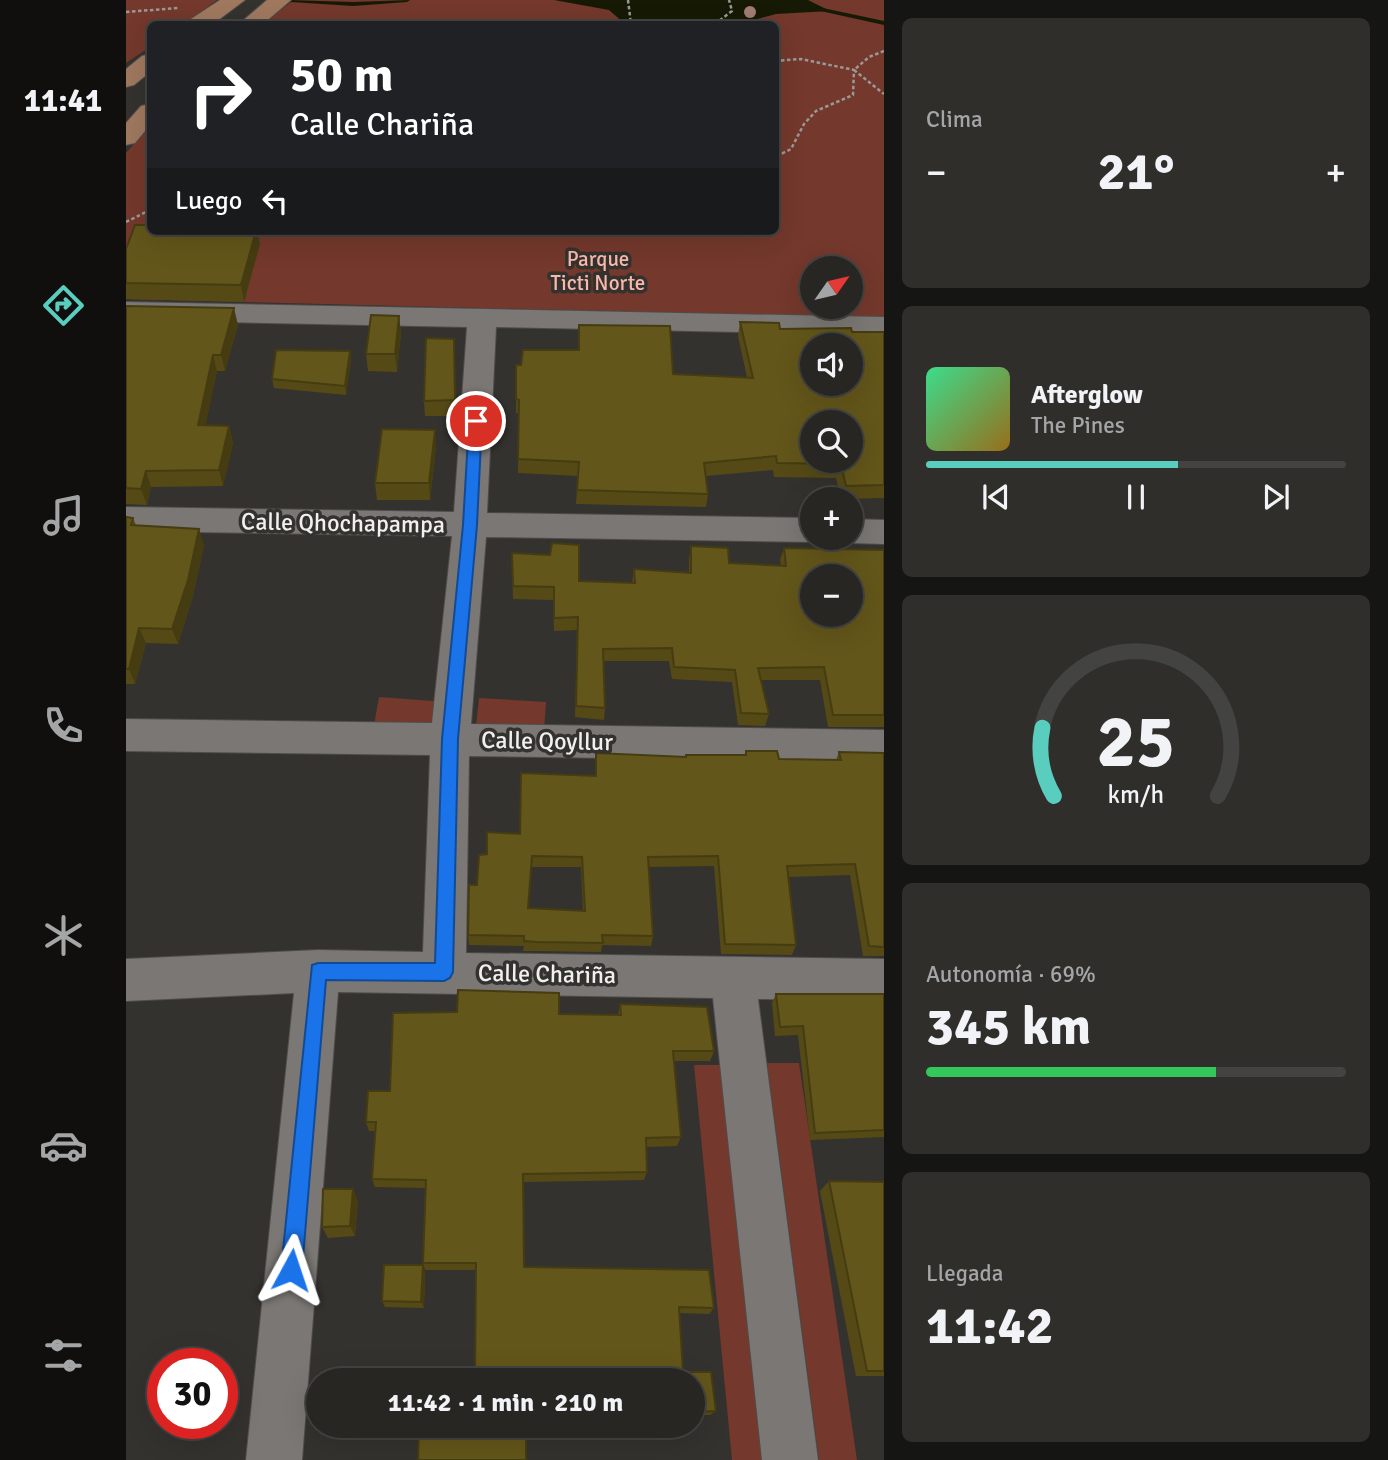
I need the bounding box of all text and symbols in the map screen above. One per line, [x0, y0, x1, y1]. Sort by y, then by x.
text: 50 m [290, 45, 393, 105]
icon: right [175, 49, 266, 140]
text: 11:41 [24, 81, 102, 120]
text: Calle Chariña [290, 105, 474, 144]
text: Clima [926, 105, 983, 134]
text: 21° [1098, 140, 1174, 204]
text: − [926, 149, 947, 196]
text: + [1325, 149, 1346, 196]
icon: left [256, 182, 294, 220]
text: Luego [175, 185, 242, 217]
park label: Parque Ticti Norte [551, 246, 645, 296]
north arrow [800, 256, 863, 318]
map controls [800, 256, 863, 627]
icon: directions [39, 281, 88, 330]
button: sound [800, 333, 863, 396]
text: Afterglow [1031, 379, 1143, 411]
pin [446, 391, 506, 451]
icon: arrive [457, 402, 495, 440]
button: search [800, 410, 863, 473]
text: The Pines [1031, 411, 1125, 440]
icon: previous [977, 478, 1015, 516]
icon: pause [1117, 478, 1155, 516]
icon: next [1257, 478, 1295, 516]
button: + [800, 487, 863, 550]
icon: music [39, 491, 88, 540]
street label: Calle Qhochapampa [241, 506, 445, 540]
button: − [800, 564, 863, 627]
text: 25 [1097, 698, 1175, 787]
icon: phone [39, 701, 88, 750]
street label: Calle Qoyllur [481, 725, 613, 757]
text: km/h [1108, 779, 1164, 810]
icon: climate [39, 911, 88, 960]
street label: Calle Chariña [478, 958, 616, 990]
text: Autonomía · 69% [926, 960, 1096, 989]
text: 345 km [926, 995, 1091, 1059]
icon: car [39, 1121, 88, 1170]
position arrow [254, 1233, 328, 1307]
text: Llegada [926, 1259, 1003, 1288]
text: 11:42 [926, 1294, 1054, 1358]
icon: filters [39, 1331, 88, 1380]
speed limit sign: 30 [147, 1348, 238, 1439]
text: 11:42 · 1 min · 210 m [388, 1387, 623, 1419]

